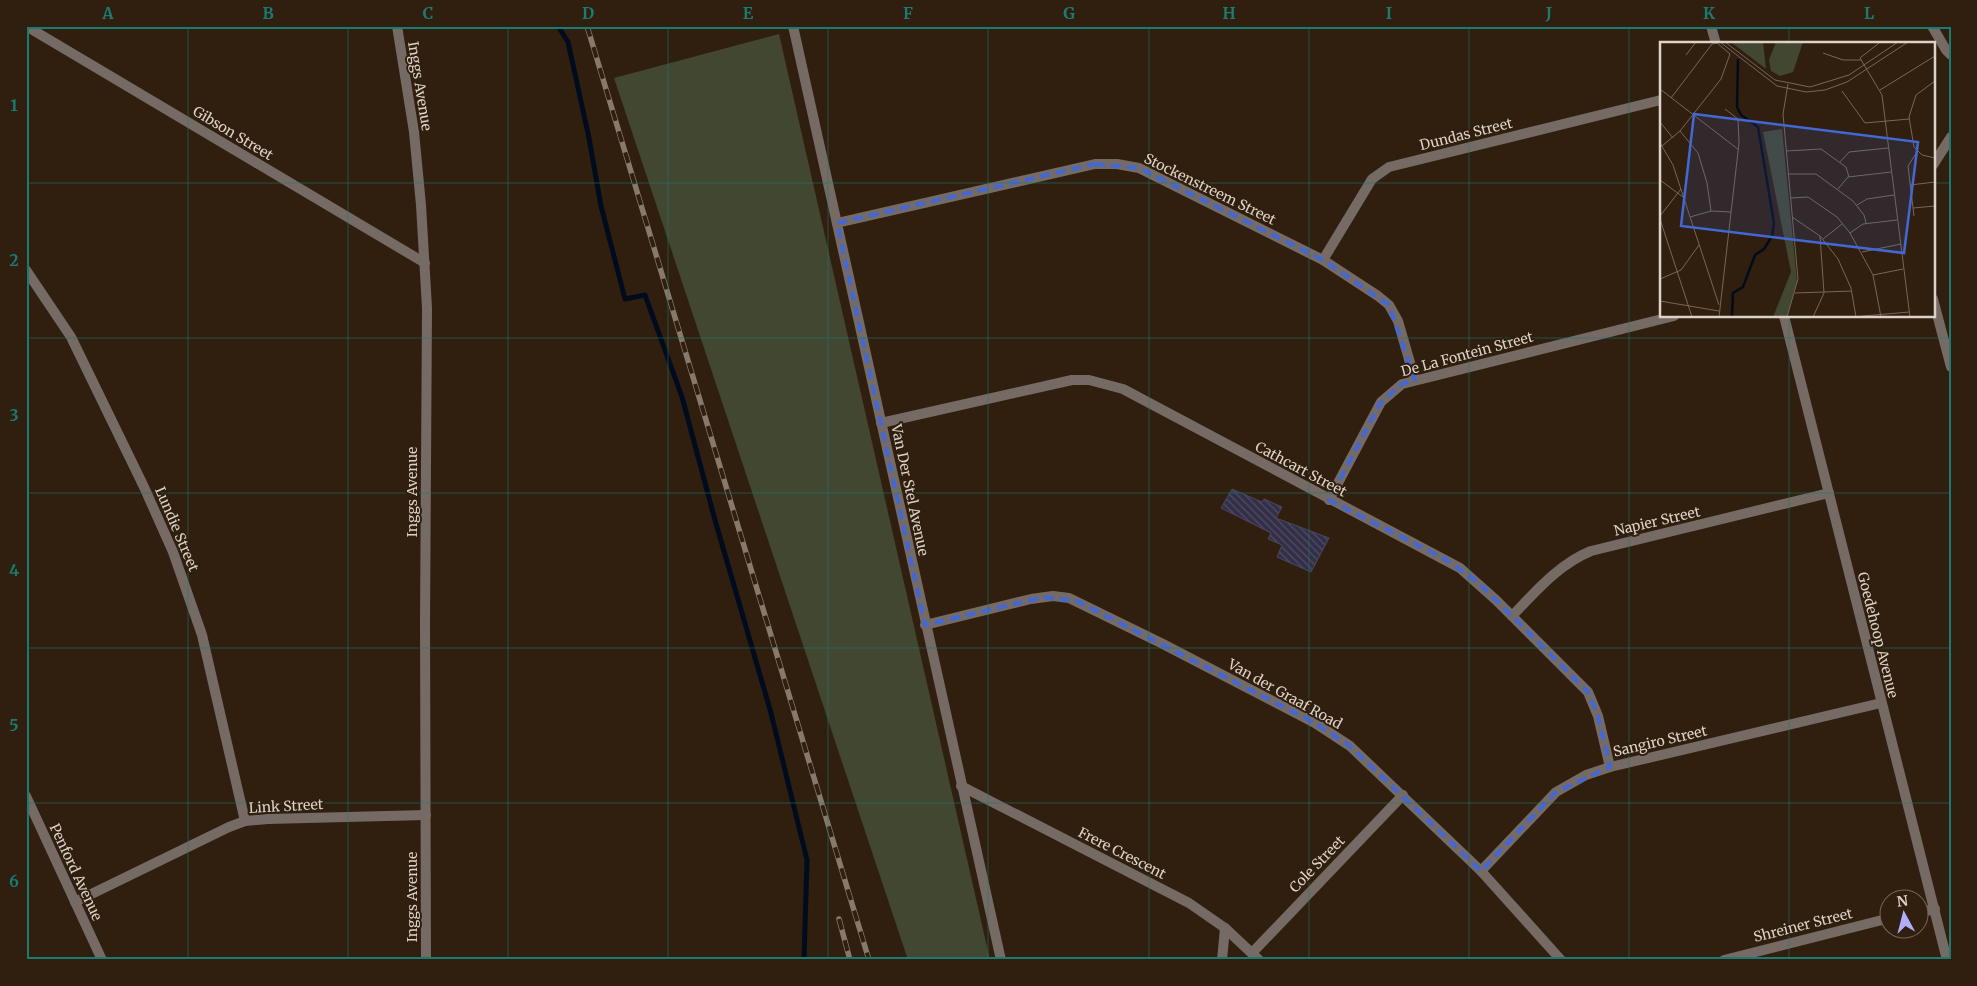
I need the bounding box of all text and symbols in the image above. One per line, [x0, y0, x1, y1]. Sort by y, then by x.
text: A [101, 3, 114, 23]
text: B [262, 3, 274, 23]
text: C [423, 3, 433, 23]
text: D [582, 3, 594, 23]
text: E [743, 3, 754, 23]
text: F [903, 3, 913, 23]
text: G [1063, 3, 1075, 23]
text: H [1222, 3, 1236, 23]
text: I [1386, 3, 1392, 23]
text: J [1545, 3, 1552, 23]
text: K [1703, 3, 1715, 23]
text: L [1864, 3, 1874, 23]
street label: Inggs Avenue [404, 40, 436, 132]
inset map [1660, 42, 1934, 318]
text: 1 [10, 95, 18, 115]
street label: Gibson Street [190, 102, 277, 164]
street label: Dundas Street [1418, 114, 1515, 154]
street label: Stockenstreem Street [1141, 149, 1279, 229]
text: 2 [9, 250, 19, 270]
street label: De La Fontein Street [1399, 328, 1536, 380]
text: 3 [9, 405, 19, 425]
street label: Van Der Stel Avenue [887, 422, 933, 557]
street label: Cathcart Street [1252, 437, 1350, 501]
street label: Inggs Avenue [403, 447, 421, 537]
street label: Lundie Street [151, 484, 203, 575]
street label: Napier Street [1612, 502, 1702, 540]
text: 4 [9, 560, 19, 580]
street label: Goedehoop Avenue [1854, 570, 1902, 700]
street label: Van der Graaf Road [1224, 655, 1346, 733]
text: 5 [9, 715, 19, 735]
street label: Sangiro Street [1611, 721, 1709, 761]
street label: Link Street [248, 795, 324, 817]
street label: Penford Avenue [46, 821, 106, 923]
street label: Frere Crescent [1075, 823, 1169, 883]
street label: Cole Street [1285, 831, 1349, 896]
street label: Inggs Avenue [403, 852, 421, 942]
text: 6 [9, 871, 19, 891]
north arrow [1880, 888, 1930, 938]
text: N [1896, 891, 1909, 911]
street label: Shreiner Street [1752, 904, 1855, 946]

